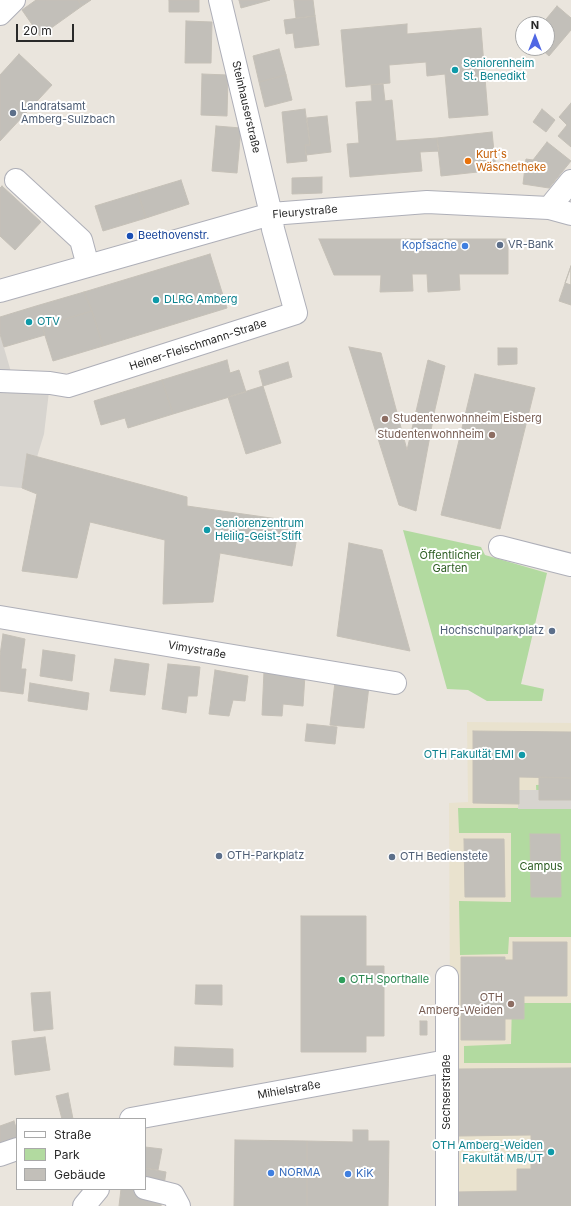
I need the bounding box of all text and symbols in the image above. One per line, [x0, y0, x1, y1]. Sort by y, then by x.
scale bar [18, 16, 76, 42]
north arrow [515, 16, 555, 56]
text: N [531, 18, 539, 32]
text: 20 m [23, 23, 52, 38]
place label: Seniorenheim St. Benedikt [463, 57, 534, 83]
street label: Steinhauserstraße [229, 59, 263, 155]
marker: Seniorenheim St. Benedikt [450, 65, 460, 75]
place label: Landratsamt Amberg-Sulzbach [21, 100, 115, 126]
marker: Landratsamt Amberg-Sulzbach [8, 108, 18, 118]
place label: Kurt´s Wäschetheke [476, 148, 546, 174]
marker: Kurt´s Wäschetheke [463, 156, 473, 166]
street label: Fleurystraße [272, 203, 338, 221]
place label: Beethovenstr. [138, 229, 209, 243]
marker: Beethovenstr. [125, 231, 135, 241]
place label: VR-Bank [508, 238, 554, 252]
place label: Kopfsache [402, 239, 457, 253]
marker: VR-Bank [495, 240, 505, 250]
marker: Kopfsache [460, 241, 470, 251]
place label: DLRG Amberg [164, 293, 238, 307]
marker: DLRG Amberg [151, 295, 161, 305]
place label: OTV [37, 315, 60, 329]
marker: OTV [24, 317, 34, 327]
street label: Heiner-Fleischmann-Straße [128, 317, 268, 373]
place label: Studentenwohnheim Eisberg [393, 412, 542, 426]
marker: Studentenwohnheim Eisberg [380, 414, 390, 424]
place label: Studentenwohnheim [377, 428, 484, 442]
marker: Studentenwohnheim [487, 430, 497, 440]
place label: Seniorenzentrum Heilig-Geist-Stift [215, 517, 304, 543]
marker: Seniorenzentrum Heilig-Geist-Stift [202, 525, 212, 535]
park label: Öffentlicher Garten [420, 549, 480, 575]
place label: Hochschulparkplatz [440, 624, 544, 638]
marker: Hochschulparkplatz [547, 626, 557, 636]
street label: Vimystraße [167, 638, 227, 662]
place label: OTH Fakultät EMI [424, 748, 514, 762]
marker: OTH Fakultät EMI [517, 750, 527, 760]
place label: OTH-Parkplatz [227, 849, 304, 863]
place label: OTH Bedienstete [400, 850, 488, 864]
marker: OTH-Parkplatz [214, 851, 224, 861]
marker: OTH Bedienstete [387, 852, 397, 862]
park label: Campus [520, 860, 562, 874]
place label: OTH Sporthalle [350, 973, 429, 987]
marker: OTH Sporthalle [337, 975, 347, 985]
place label: OTH Amberg-Weiden [418, 991, 503, 1017]
marker: OTH Amberg-Weiden [506, 999, 516, 1009]
street label: Sechserstraße [440, 1054, 454, 1130]
street label: Mihielstraße [256, 1078, 322, 1102]
legend [16, 1118, 146, 1190]
text: Straße [54, 1127, 91, 1142]
place label: OTH Amberg-Weiden Fakultät MB/UT [432, 1139, 543, 1165]
text: Park [54, 1147, 80, 1162]
marker: OTH Amberg-Weiden Fakultät MB/UT [546, 1147, 556, 1157]
place label: NORMA [279, 1166, 320, 1180]
text: Gebäude [54, 1167, 106, 1182]
place label: KiK [356, 1167, 374, 1181]
marker: NORMA [266, 1168, 276, 1178]
marker: KiK [343, 1169, 353, 1179]

